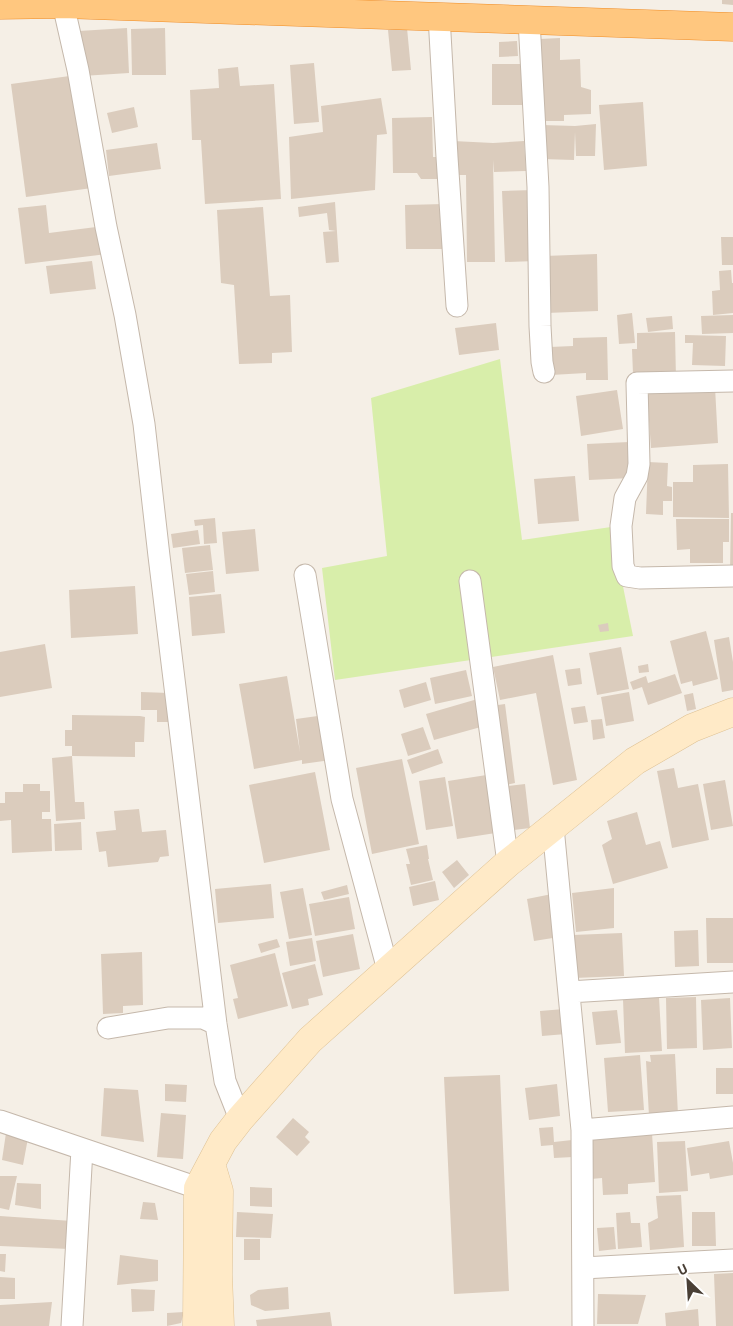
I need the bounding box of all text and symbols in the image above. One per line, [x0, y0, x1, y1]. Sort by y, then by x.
north arrow [663, 1256, 713, 1306]
text: U [674, 1257, 691, 1280]

